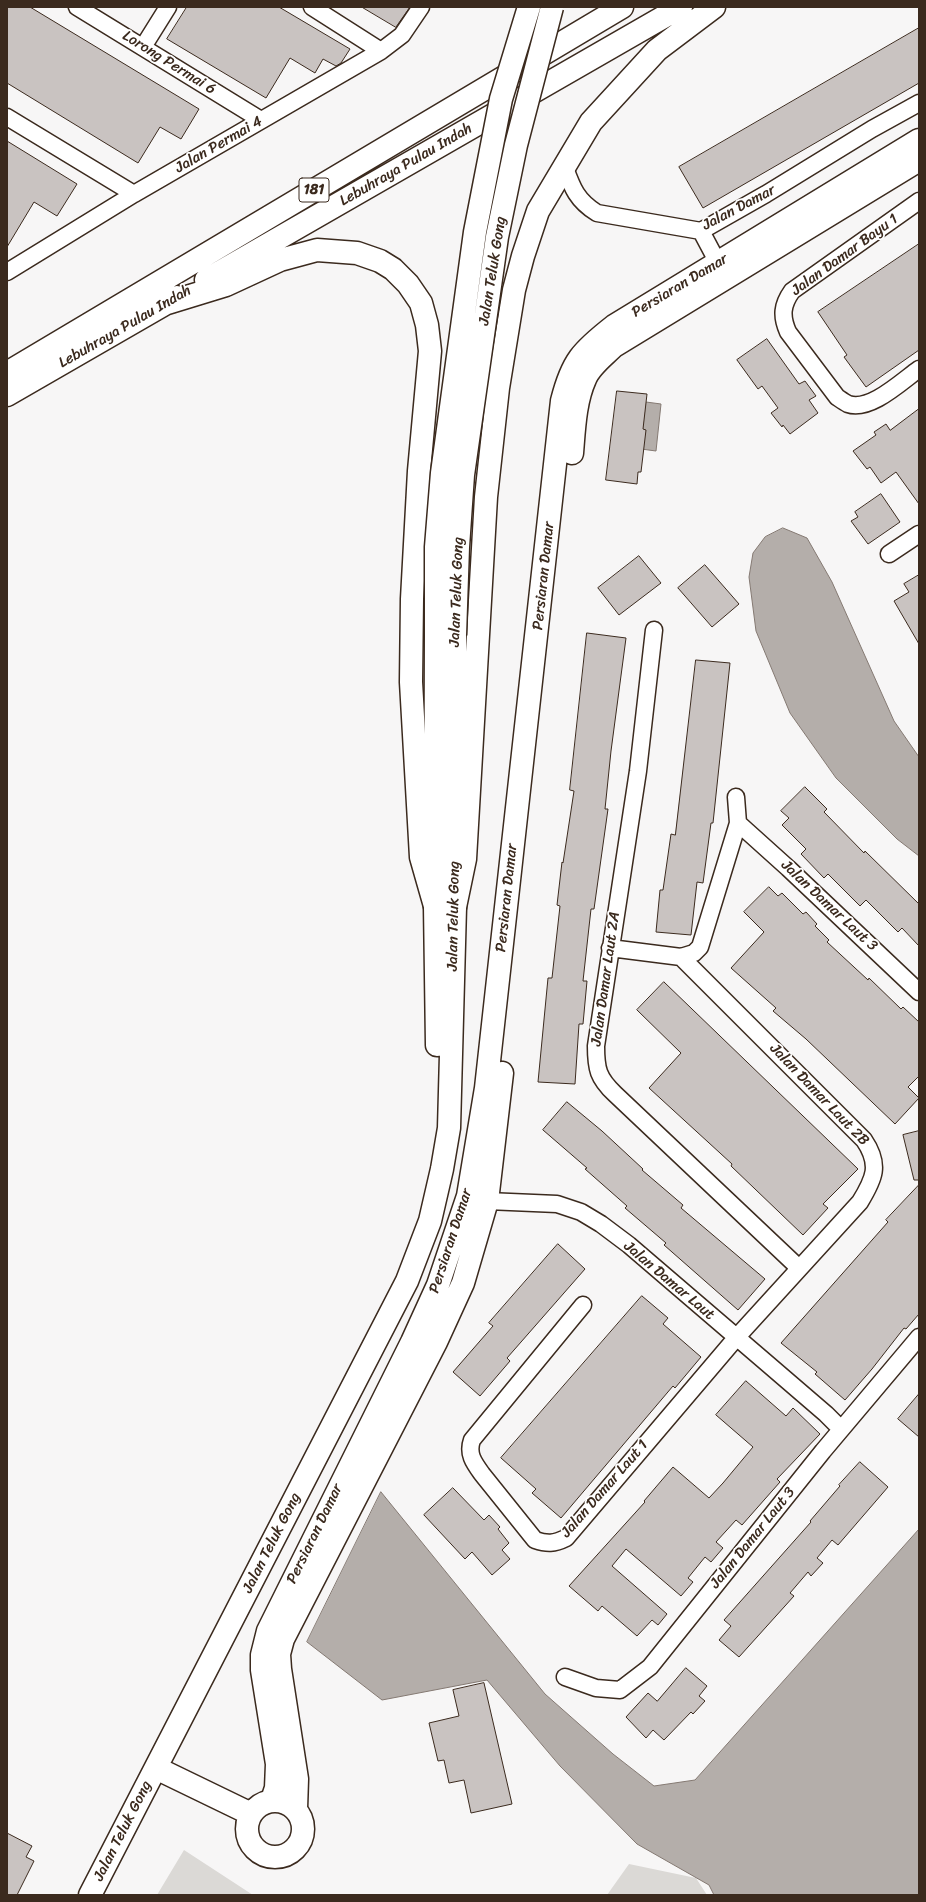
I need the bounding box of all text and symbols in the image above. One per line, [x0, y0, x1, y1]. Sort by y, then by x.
street label: Lorong Permai 6 [119, 27, 219, 99]
street label: Jalan Permai 4 [172, 113, 266, 177]
street label: Lebuhraya Pulau Indah [337, 120, 475, 210]
road number: 181 [299, 178, 329, 202]
street label: Jalan Damar [699, 181, 779, 235]
street label: Jalan Damar Bayu 1 [788, 210, 902, 300]
street label: Jalan Teluk Gong [476, 215, 510, 327]
street label: Persiaran Damar [629, 250, 731, 322]
street label: Lebuhraya Pulau Indah [56, 282, 194, 372]
street label: Persiaran Damar [529, 521, 559, 631]
street label: Jalan Teluk Gong [446, 537, 468, 647]
street label: Persiaran Damar [492, 843, 522, 953]
street label: Jalan Damar Laut 3 [777, 857, 881, 955]
street label: Jalan Teluk Gong [444, 861, 464, 971]
street label: Jalan Damar Laut 2A [588, 911, 624, 1047]
street label: Jalan Damar Laut 2B [766, 1040, 872, 1150]
street label: Persiaran Damar [426, 1186, 476, 1296]
street label: Jalan Damar Laut [620, 1238, 718, 1324]
street label: Jalan Damar Laut 1 [558, 1437, 652, 1541]
street label: Persiaran Damar [283, 1481, 347, 1587]
street label: Jalan Damar Laut 3 [707, 1484, 799, 1592]
street label: Jalan Teluk Gong [239, 1490, 305, 1596]
street label: Jalan Teluk Gong [90, 1778, 156, 1884]

